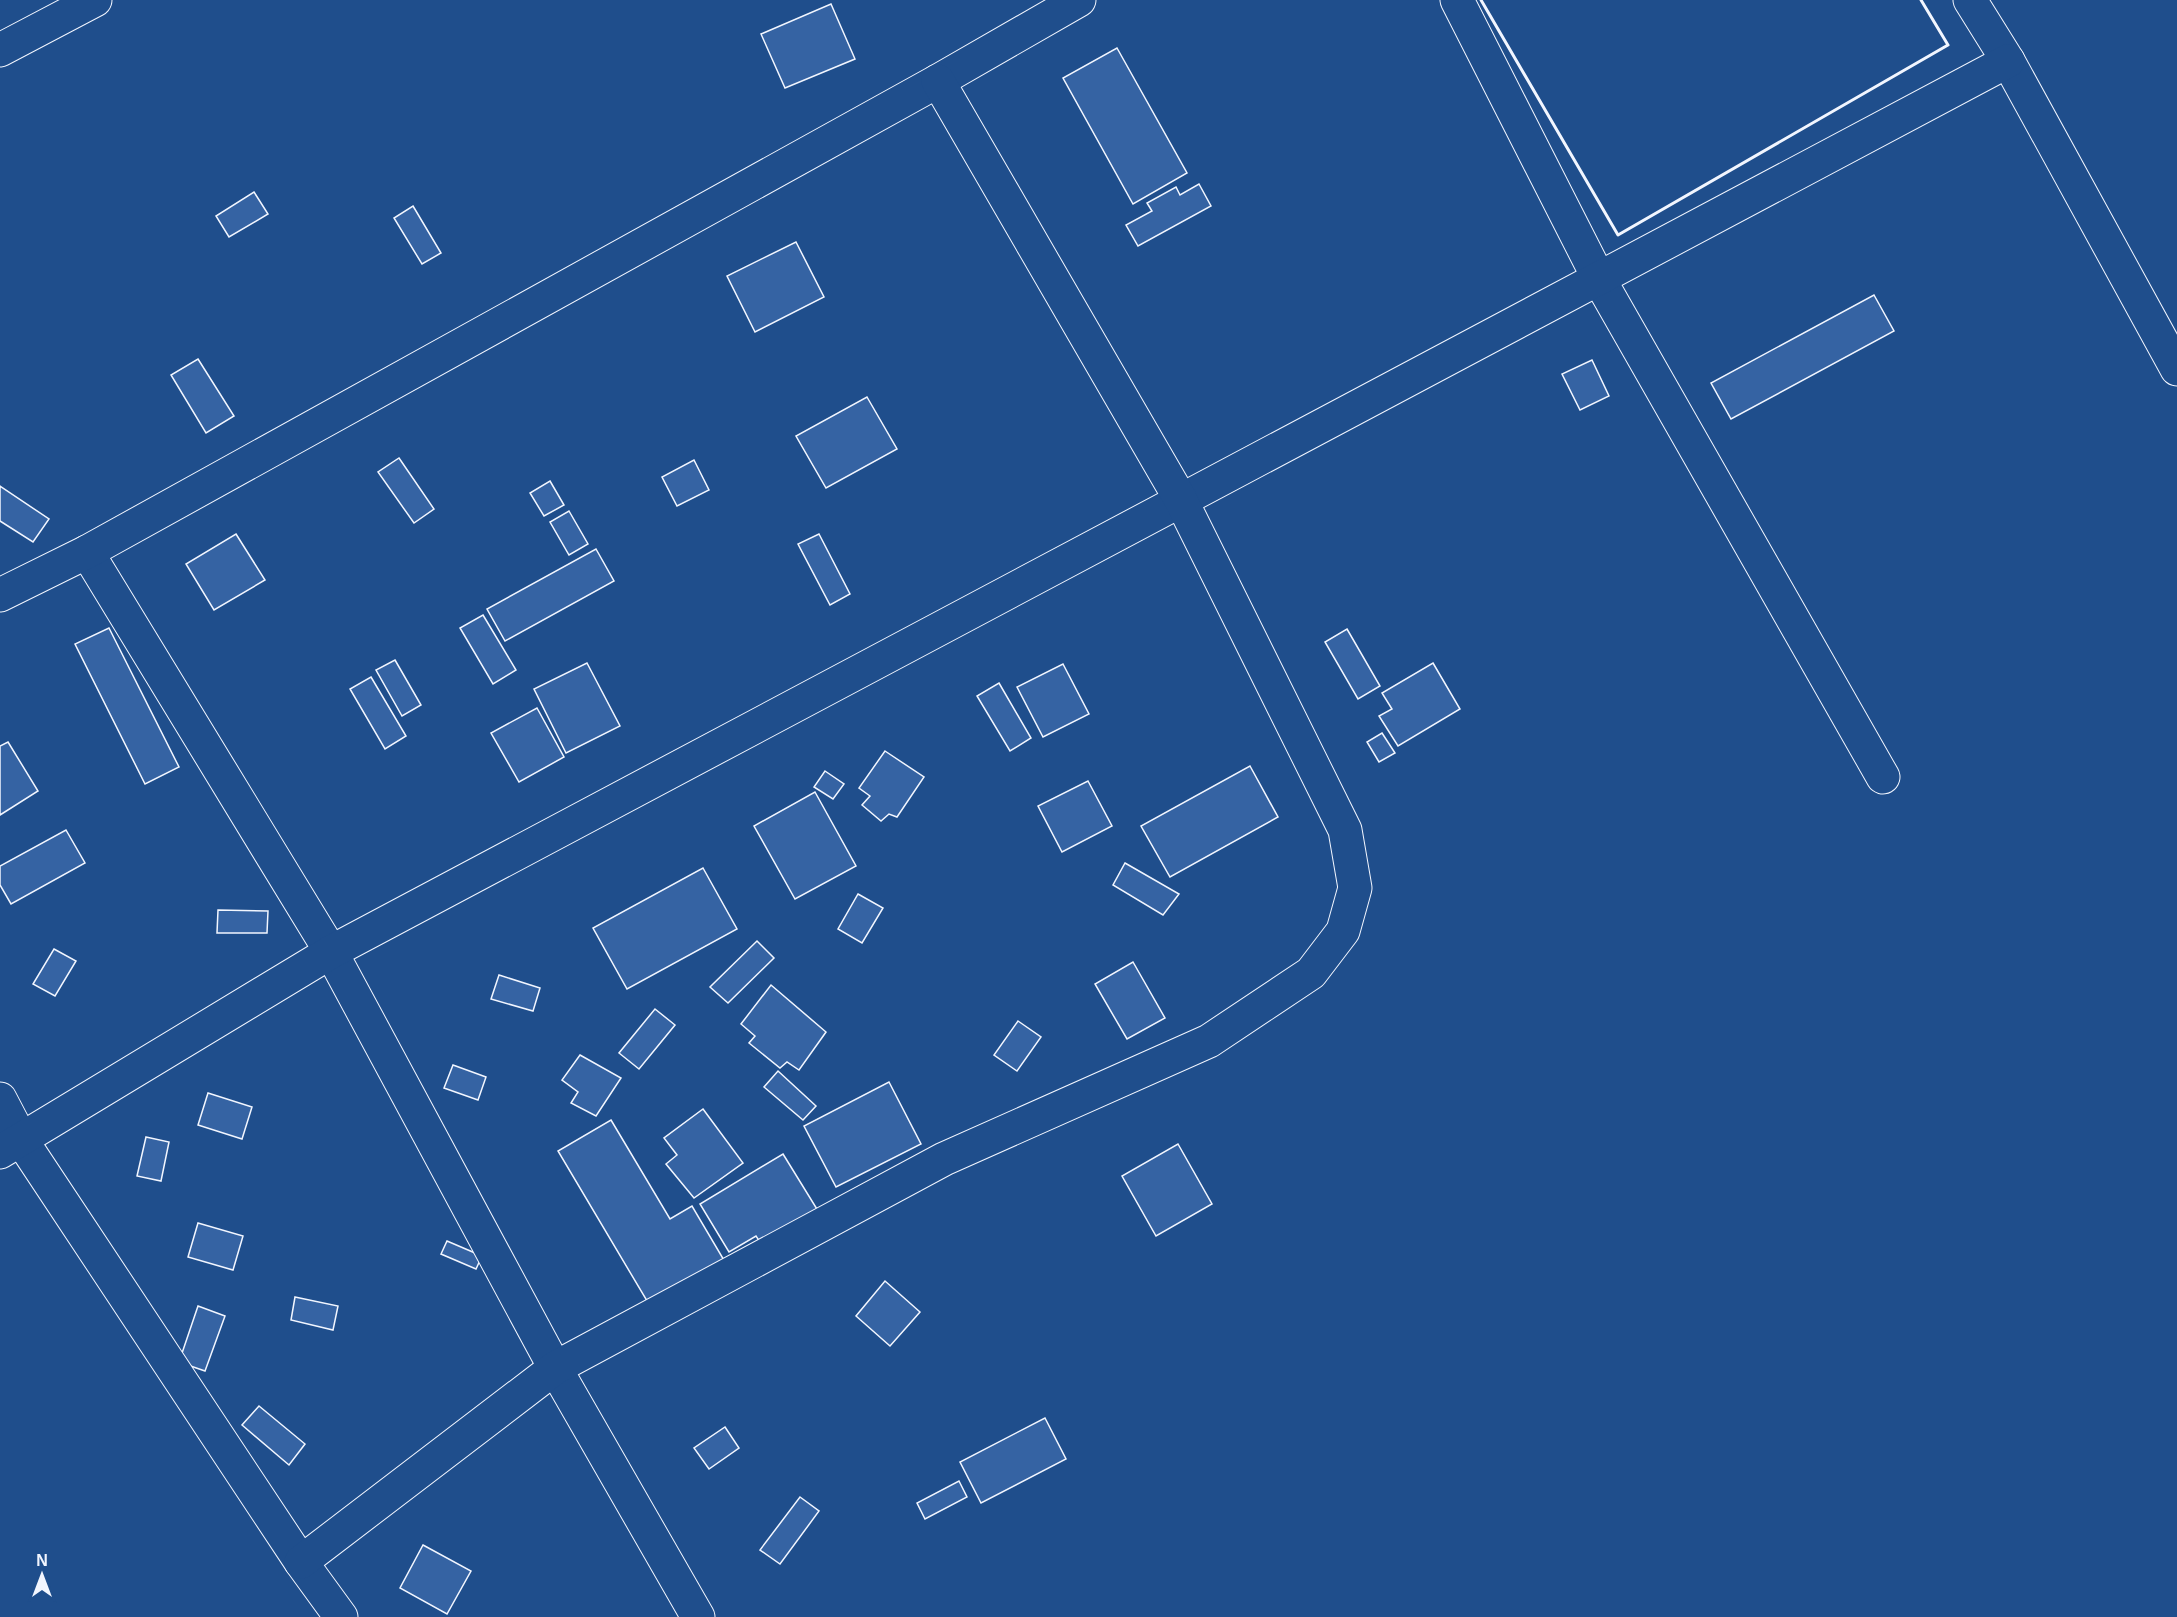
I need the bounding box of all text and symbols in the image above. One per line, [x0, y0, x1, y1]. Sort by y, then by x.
north arrow [12, 1545, 72, 1605]
text: N [36, 1552, 48, 1569]

